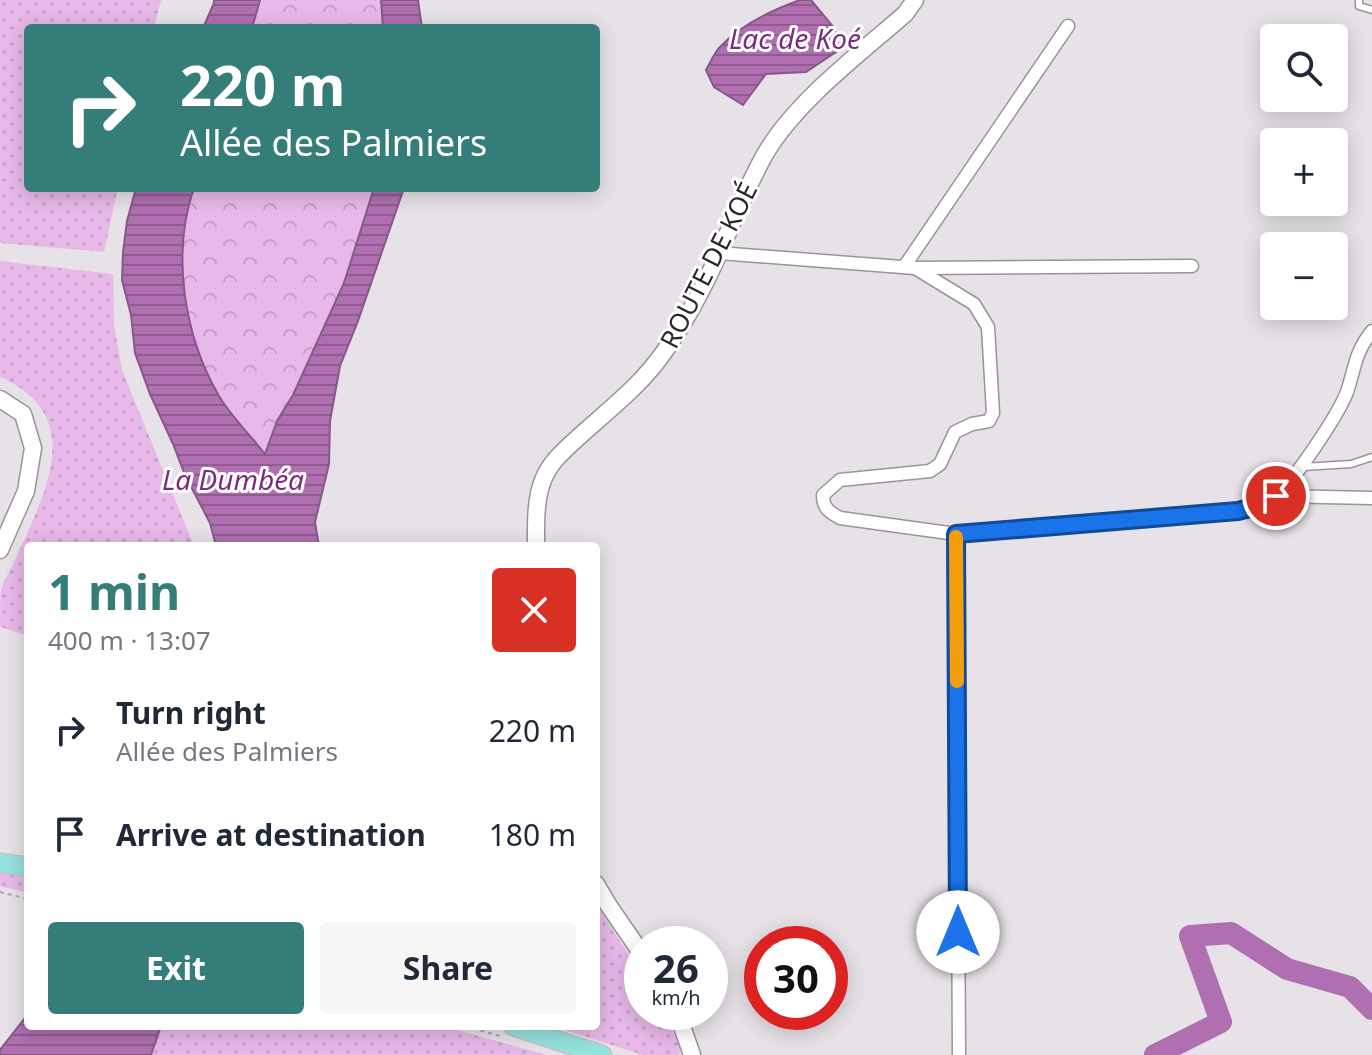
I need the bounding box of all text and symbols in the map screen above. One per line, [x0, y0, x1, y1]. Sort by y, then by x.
water label: Lac de Koé [729, 19, 861, 57]
map controls [1260, 24, 1348, 320]
button: search [1260, 24, 1348, 112]
text: 220 m [180, 46, 345, 122]
icon: right [48, 56, 152, 160]
text: Allée des Palmiers [180, 118, 487, 167]
button: + [1260, 128, 1348, 216]
street label: ROUTE DE KOÉ [651, 176, 765, 354]
button: − [1260, 232, 1348, 320]
water label: La Dumbéa [162, 460, 304, 498]
pin [1242, 462, 1310, 530]
icon: arrive [1254, 474, 1298, 518]
text: 1 min [48, 559, 180, 624]
button: close [492, 568, 576, 652]
text: 400 m · 13:07 [48, 622, 211, 658]
text: Turn right [116, 692, 266, 733]
icon: right [48, 708, 92, 752]
text: 220 m [489, 710, 576, 751]
text: Allée des Palmiers [116, 733, 338, 769]
icon: arrive [48, 812, 92, 856]
text: Arrive at destination [116, 814, 426, 855]
text: 180 m [489, 814, 576, 855]
position arrow [916, 890, 1000, 974]
button: Exit [48, 922, 304, 1014]
button: Share [320, 922, 576, 1014]
speed limit sign: 30 [744, 926, 848, 1030]
text: 26 [653, 940, 699, 995]
text: km/h [651, 984, 701, 1011]

